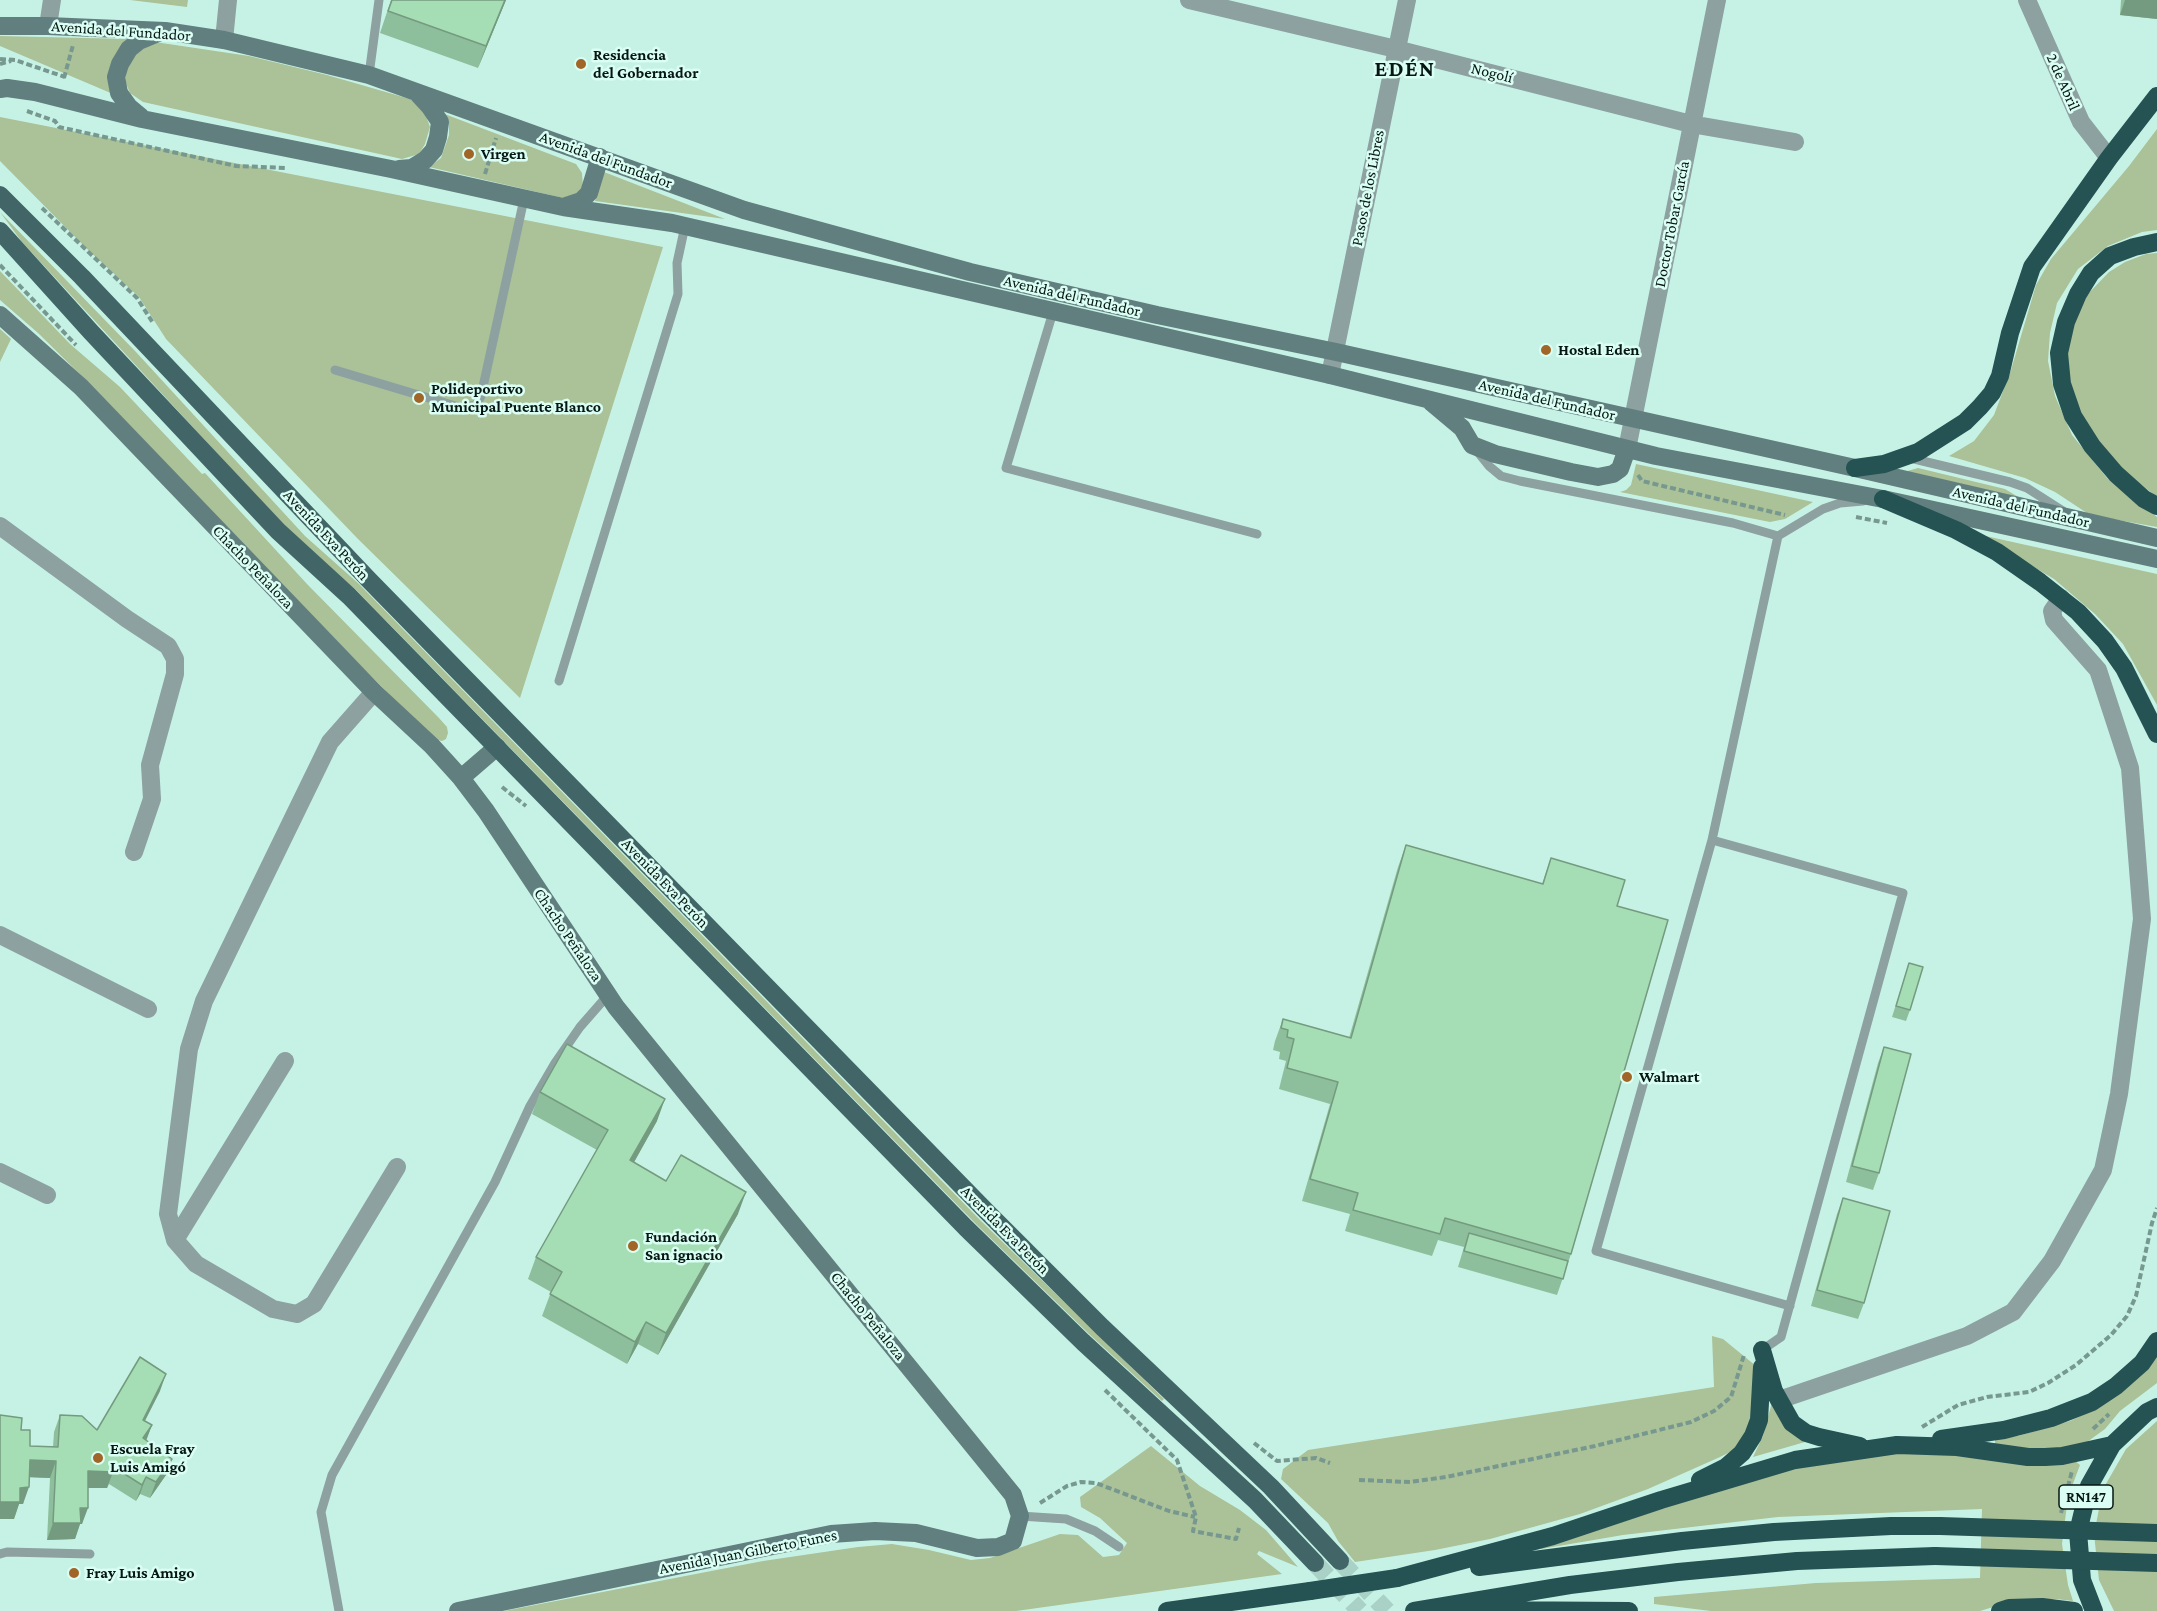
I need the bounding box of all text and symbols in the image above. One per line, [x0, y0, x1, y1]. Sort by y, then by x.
street label: Avenida del Fundador [51, 17, 191, 45]
place label: Residencia del Gobernador [593, 45, 699, 83]
street label: 2 de Abril [2042, 51, 2084, 113]
district label: EDÉN [1374, 56, 1436, 82]
marker: Residencia del Gobernador [574, 57, 588, 71]
street label: Nogolí [1469, 59, 1515, 87]
street label: Avenida del Fundador [537, 127, 675, 193]
street label: Pasos de los Libres [1347, 128, 1389, 248]
place label: Virgen [481, 144, 526, 164]
marker: Virgen [462, 147, 476, 161]
street label: Doctor Tobar García [1650, 159, 1694, 289]
street label: Avenida del Fundador [1002, 271, 1142, 321]
place label: Hostal Eden [1558, 340, 1640, 360]
marker: Hostal Eden [1539, 343, 1553, 357]
street label: Avenida del Fundador [1477, 375, 1617, 425]
place label: Polideportivo Municipal Puente Blanco [431, 379, 601, 417]
marker: Polideportivo Municipal Puente Blanco [412, 391, 426, 405]
street label: Avenida del Fundador [1951, 482, 2091, 532]
street label: Avenida Eva Perón [279, 486, 373, 584]
street label: Chacho Peñaloza [208, 521, 298, 613]
street label: Avenida Eva Perón [617, 834, 713, 932]
street label: Chacho Peñaloza [530, 885, 606, 985]
place label: Walmart [1639, 1067, 1699, 1087]
marker: Walmart [1620, 1070, 1634, 1084]
street label: Avenida Eva Perón [957, 1182, 1053, 1278]
place label: Fundación San ignacio [645, 1227, 723, 1265]
marker: Fundación San ignacio [626, 1239, 640, 1253]
street label: Chacho Peñaloza [826, 1268, 910, 1364]
place label: Escuela Fray Luis Amigó [110, 1439, 195, 1477]
marker: Escuela Fray Luis Amigó [91, 1451, 105, 1465]
road number: RN147 [2059, 1485, 2113, 1509]
street label: Avenida Juan Gilberto Funes [658, 1525, 838, 1579]
place label: Fray Luis Amigo [86, 1563, 195, 1583]
marker: Fray Luis Amigo [67, 1566, 81, 1580]

